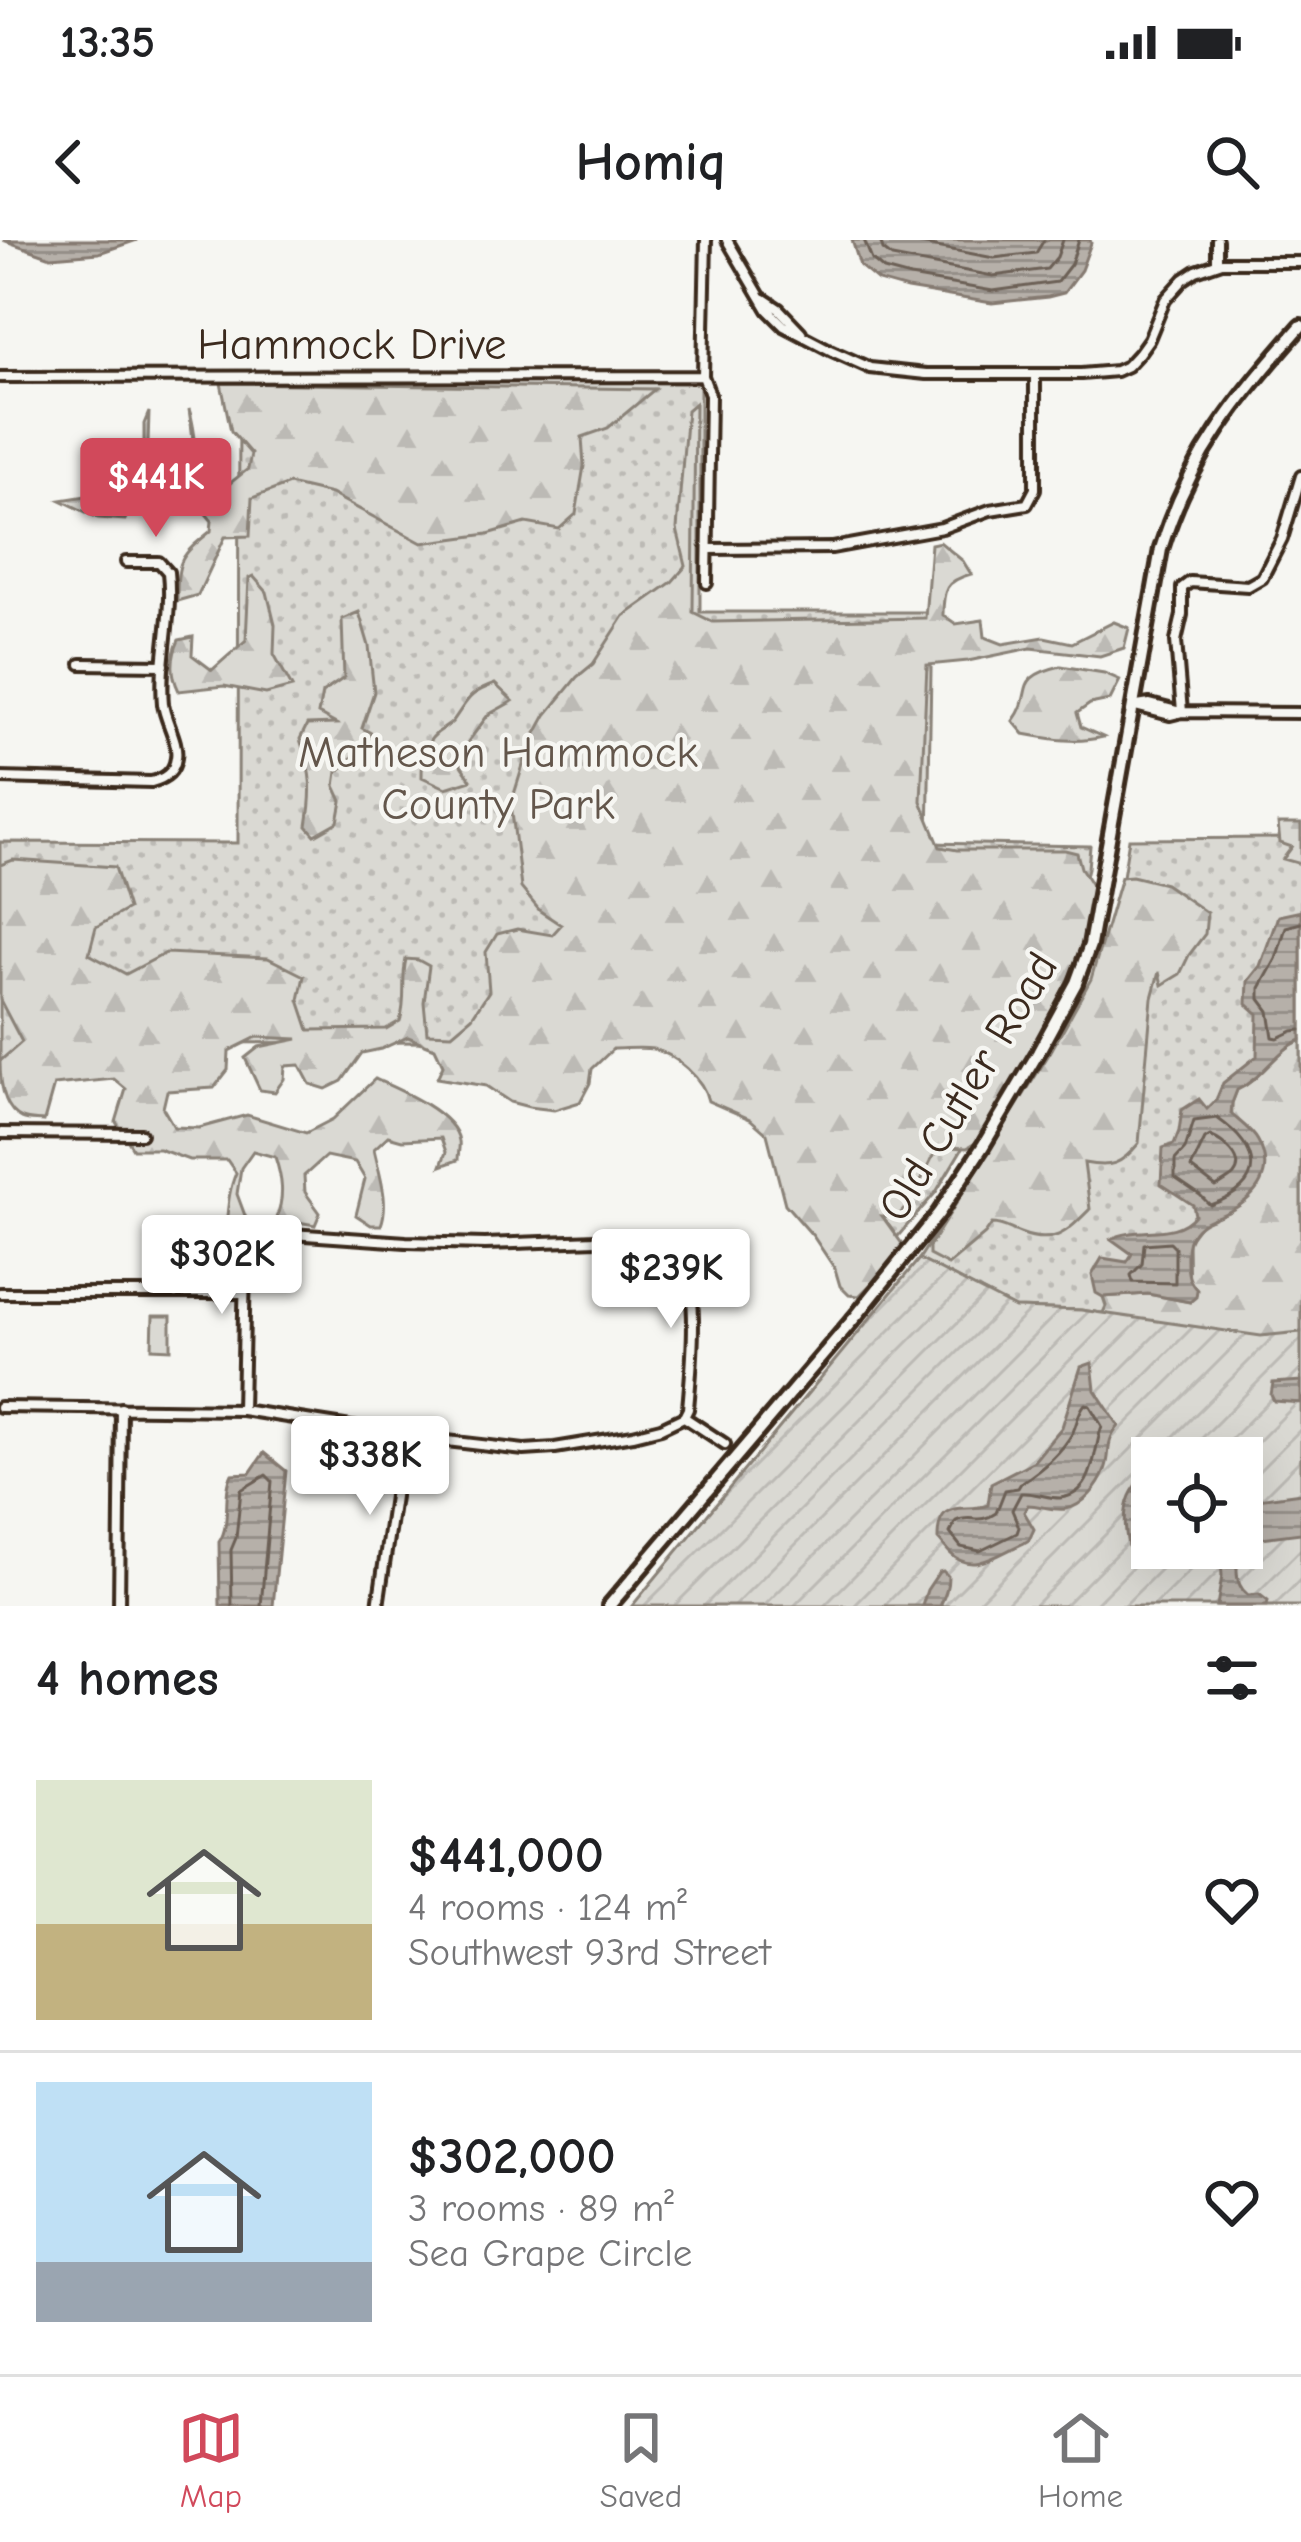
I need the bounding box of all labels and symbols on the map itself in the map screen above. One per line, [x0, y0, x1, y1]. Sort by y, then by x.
street label: Hammock Drive [197, 318, 507, 370]
pin: $441K [72, 438, 240, 540]
park label: Matheson Hammock County Park [298, 726, 698, 830]
street label: Old Cutler Road [867, 943, 1068, 1230]
pin: $302K [138, 1215, 306, 1317]
pin: $239K [587, 1229, 755, 1331]
pin: $338K [286, 1416, 454, 1518]

